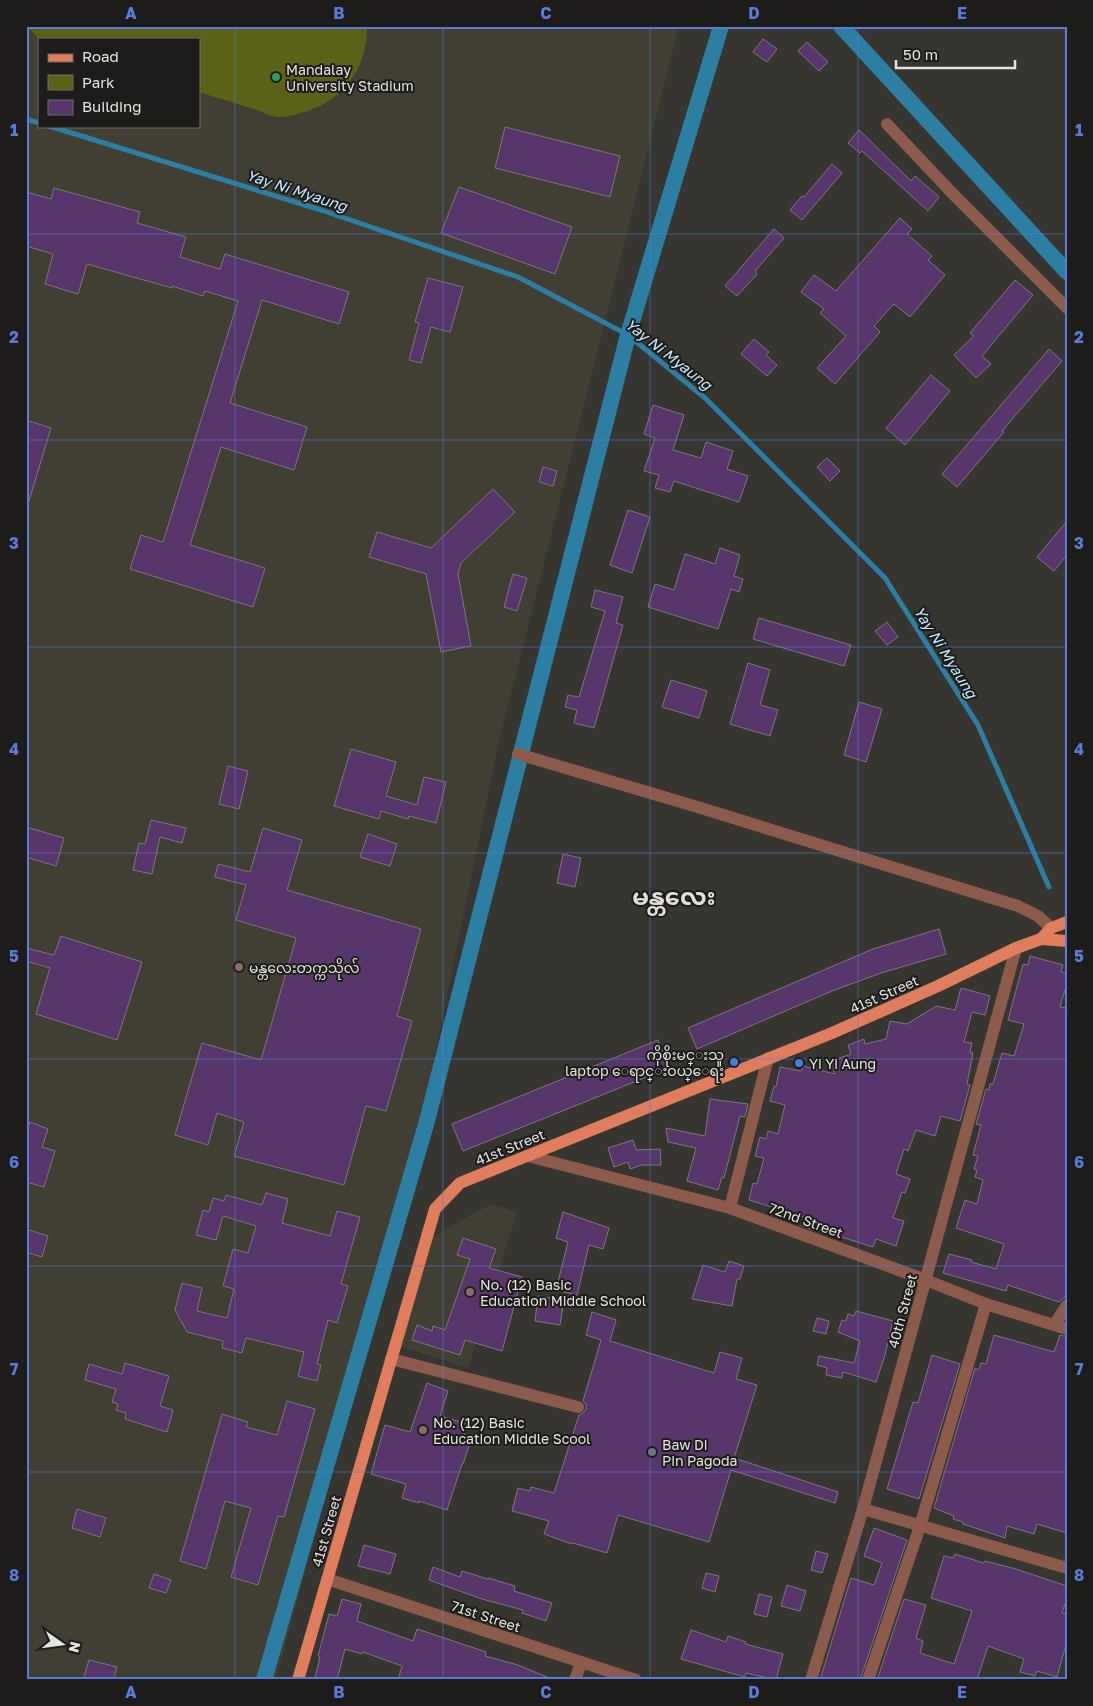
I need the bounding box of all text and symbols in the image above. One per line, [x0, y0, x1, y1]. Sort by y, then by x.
text: A [125, 3, 137, 23]
text: B [333, 3, 345, 23]
text: C [540, 3, 552, 23]
text: D [748, 3, 760, 23]
text: E [957, 3, 967, 23]
legend [38, 38, 200, 128]
scale bar [896, 38, 1014, 70]
text: 50 m [903, 45, 938, 63]
text: Road [82, 47, 119, 65]
place label: Mandalay University Stadium [286, 61, 414, 94]
marker: Mandalay University Stadium [270, 71, 282, 83]
text: Park [82, 73, 115, 91]
text: Building [82, 97, 142, 115]
text: 1 [10, 120, 18, 140]
text: 1 [1075, 120, 1083, 140]
water label: Yay Ni Myaung [244, 165, 351, 216]
water label: Yay Ni Myaung [622, 315, 717, 395]
text: 2 [9, 327, 19, 347]
text: 2 [1074, 327, 1084, 347]
text: 3 [9, 533, 19, 553]
text: 3 [1074, 533, 1084, 553]
water label: Yay Ni Myaung [910, 603, 982, 703]
text: 4 [9, 739, 19, 759]
text: 4 [1074, 739, 1084, 759]
district label: မန္တလေး [632, 881, 716, 916]
text: 5 [9, 946, 19, 966]
text: 5 [1074, 946, 1084, 966]
place label: မန္တလေးတက္ကသိုလ် [249, 958, 360, 980]
marker: မန္တလေးတက္ကသိုလ် [233, 961, 245, 973]
street label: 41st Street [847, 971, 921, 1017]
place label: ကိုစိုးမင္းသူ laptop ေရာင္းဝယ္ေရး [565, 1045, 724, 1083]
place label: Yi Yi Aung [809, 1055, 876, 1072]
marker: ကိုစိုးမင္းသူ laptop ေရာင္းဝယ္ေရး [728, 1056, 740, 1068]
marker: Yi Yi Aung [793, 1057, 805, 1069]
street label: 41st Street [473, 1125, 547, 1169]
text: 6 [9, 1152, 19, 1172]
text: 6 [1074, 1152, 1084, 1172]
street label: 72nd Street [767, 1199, 845, 1241]
street label: 40th Street [884, 1272, 920, 1350]
place label: No. (12) Basic Education Middle School [480, 1276, 646, 1309]
marker: No. (12) Basic Education Middle School [464, 1286, 476, 1298]
text: 7 [10, 1359, 19, 1379]
text: 7 [1075, 1359, 1084, 1379]
place label: No. (12) Basic Education Middle Scool [433, 1414, 591, 1447]
marker: No. (12) Basic Education Middle Scool [417, 1424, 429, 1436]
place label: Baw Di Pin Pagoda [662, 1436, 738, 1469]
marker: Baw Di Pin Pagoda [646, 1446, 658, 1458]
street label: 41st Street [308, 1493, 344, 1569]
text: 8 [9, 1565, 19, 1585]
text: 8 [1074, 1565, 1084, 1585]
street label: 71st Street [449, 1597, 523, 1635]
north arrow [38, 1618, 88, 1668]
text: N [66, 1640, 85, 1654]
text: A [125, 1682, 137, 1702]
text: B [333, 1682, 345, 1702]
text: C [540, 1682, 552, 1702]
text: D [748, 1682, 760, 1702]
text: E [957, 1682, 967, 1702]

